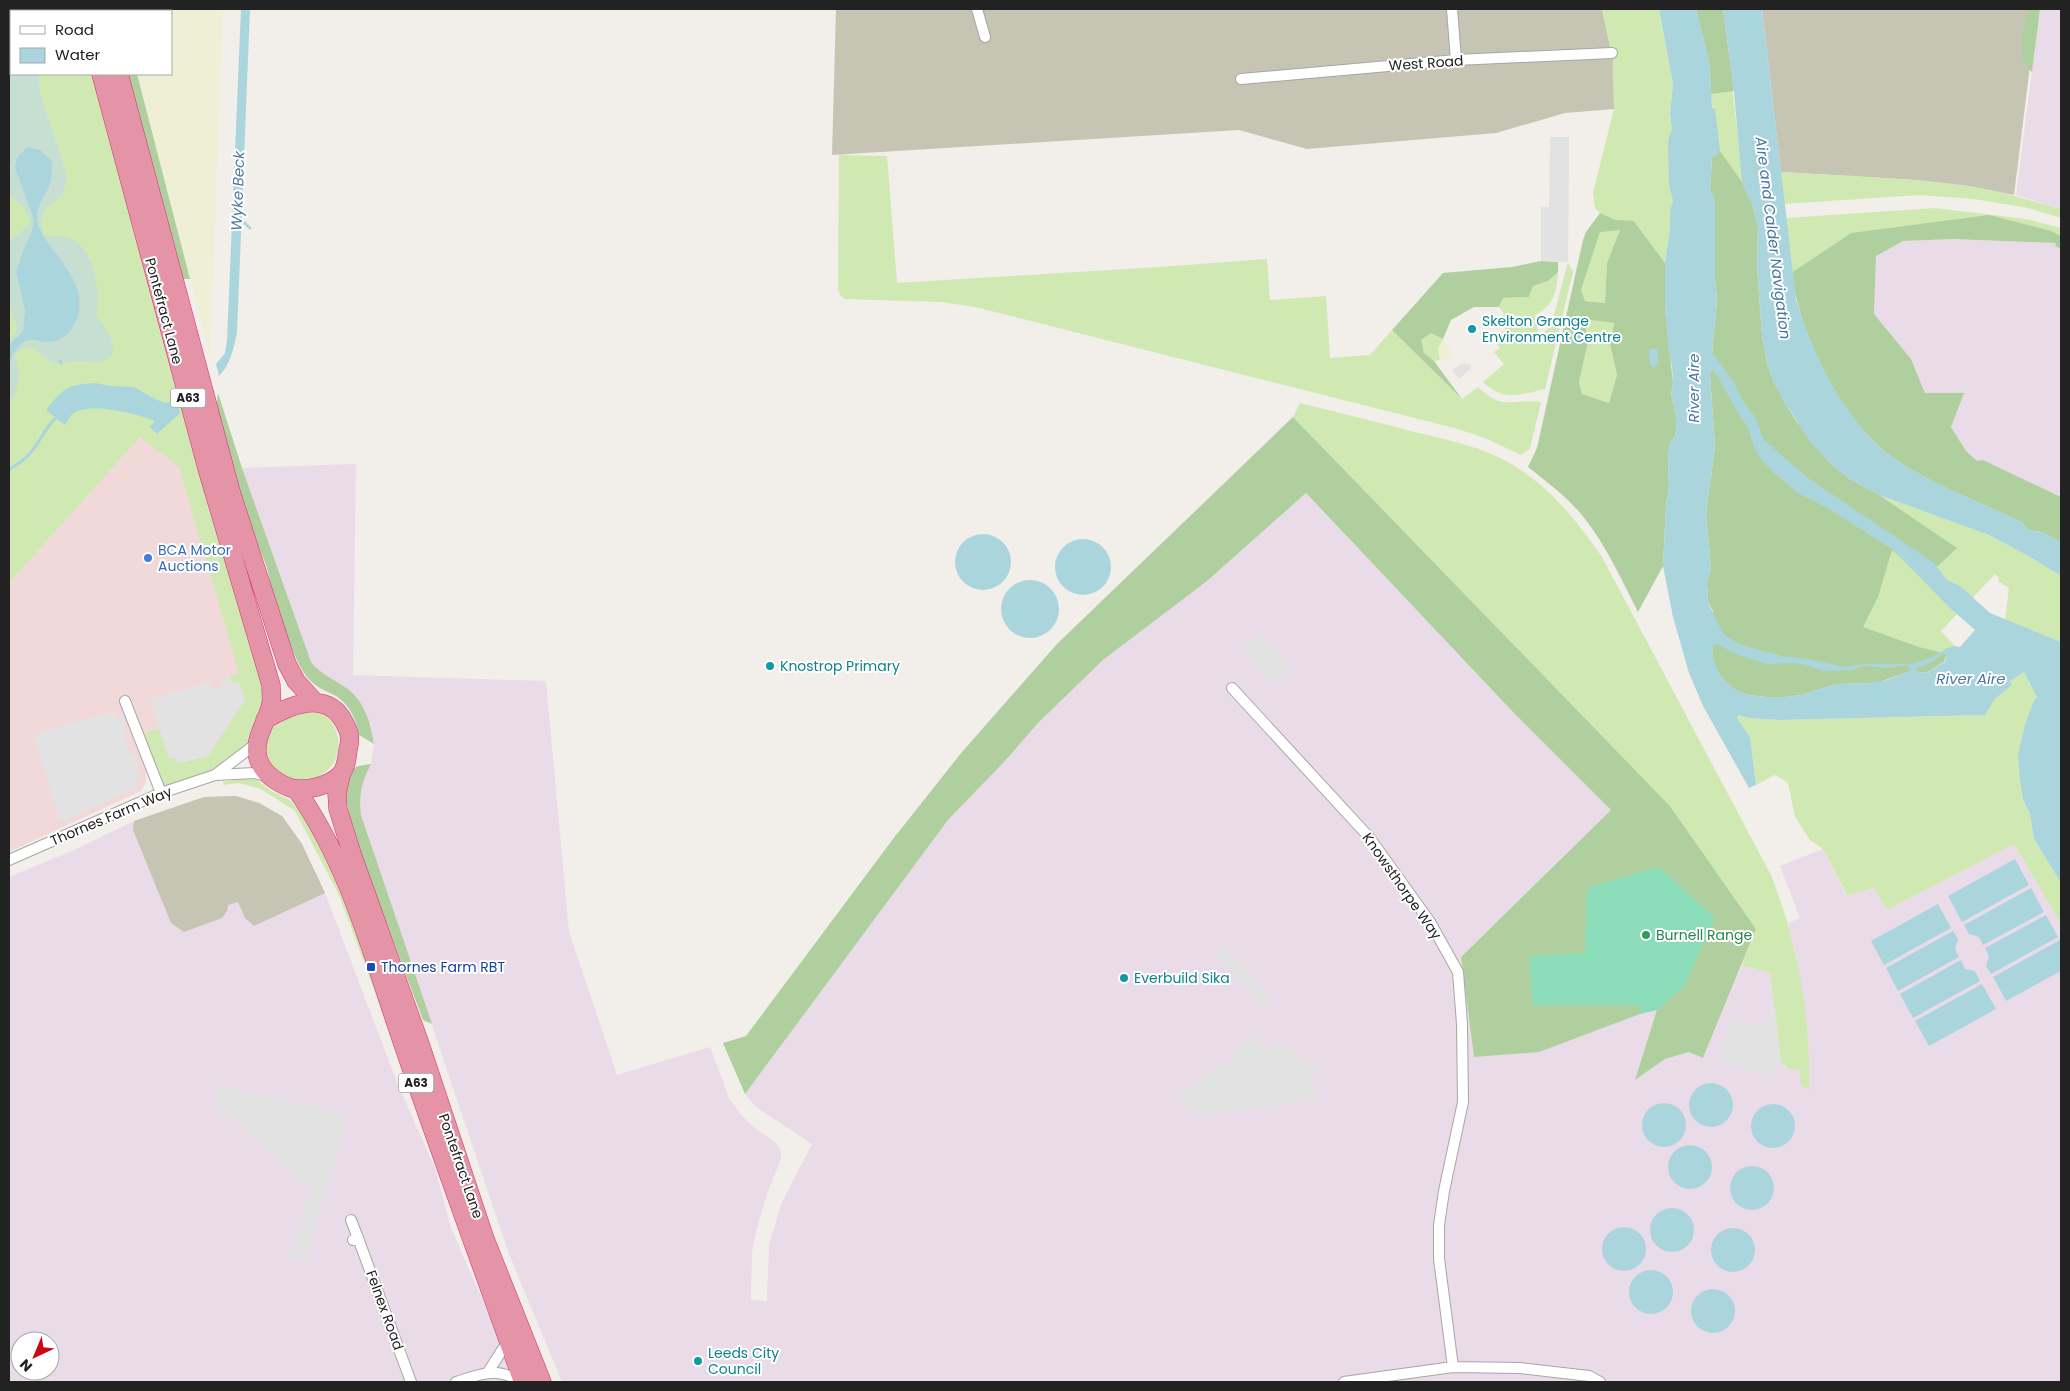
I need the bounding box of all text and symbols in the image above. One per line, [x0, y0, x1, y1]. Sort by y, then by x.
legend [10, 10, 172, 75]
text: Road [55, 19, 94, 40]
text: Water [55, 44, 101, 65]
street label: West Road [1388, 50, 1464, 76]
water label: Aire and Calder Navigation [1751, 134, 1796, 340]
water label: Wyke Beck [226, 149, 249, 231]
street label: Pontefract Lane [140, 255, 188, 367]
place label: Skelton Grange Environment Centre [1482, 311, 1621, 347]
marker: Skelton Grange Environment Centre [1466, 323, 1478, 335]
water label: River Aire [1683, 353, 1704, 423]
road number: A63 [170, 388, 206, 408]
place label: BCA Motor Auctions [158, 540, 231, 576]
marker: BCA Motor Auctions [142, 552, 154, 564]
place label: Knostrop Primary [780, 656, 900, 676]
marker: Knostrop Primary [764, 660, 776, 672]
water label: River Aire [1936, 668, 2006, 689]
street label: Thornes Farm Way [47, 781, 175, 851]
street label: Knowsthorpe Way [1358, 829, 1446, 944]
place label: Burnell Range [1656, 925, 1752, 945]
marker: Burnell Range [1640, 929, 1652, 941]
place label: Thornes Farm RBT [381, 957, 505, 977]
marker: Thornes Farm RBT [365, 961, 377, 973]
place label: Everbuild Sika [1134, 968, 1230, 988]
marker: Everbuild Sika [1118, 972, 1130, 984]
road number: A63 [398, 1074, 434, 1092]
street label: Pontefract Lane [434, 1111, 488, 1221]
street label: Felnex Road [361, 1267, 409, 1353]
north arrow [10, 1331, 60, 1381]
place label: Leeds City Council [708, 1343, 779, 1379]
text: N [15, 1355, 37, 1376]
marker: Leeds City Council [692, 1355, 704, 1367]

